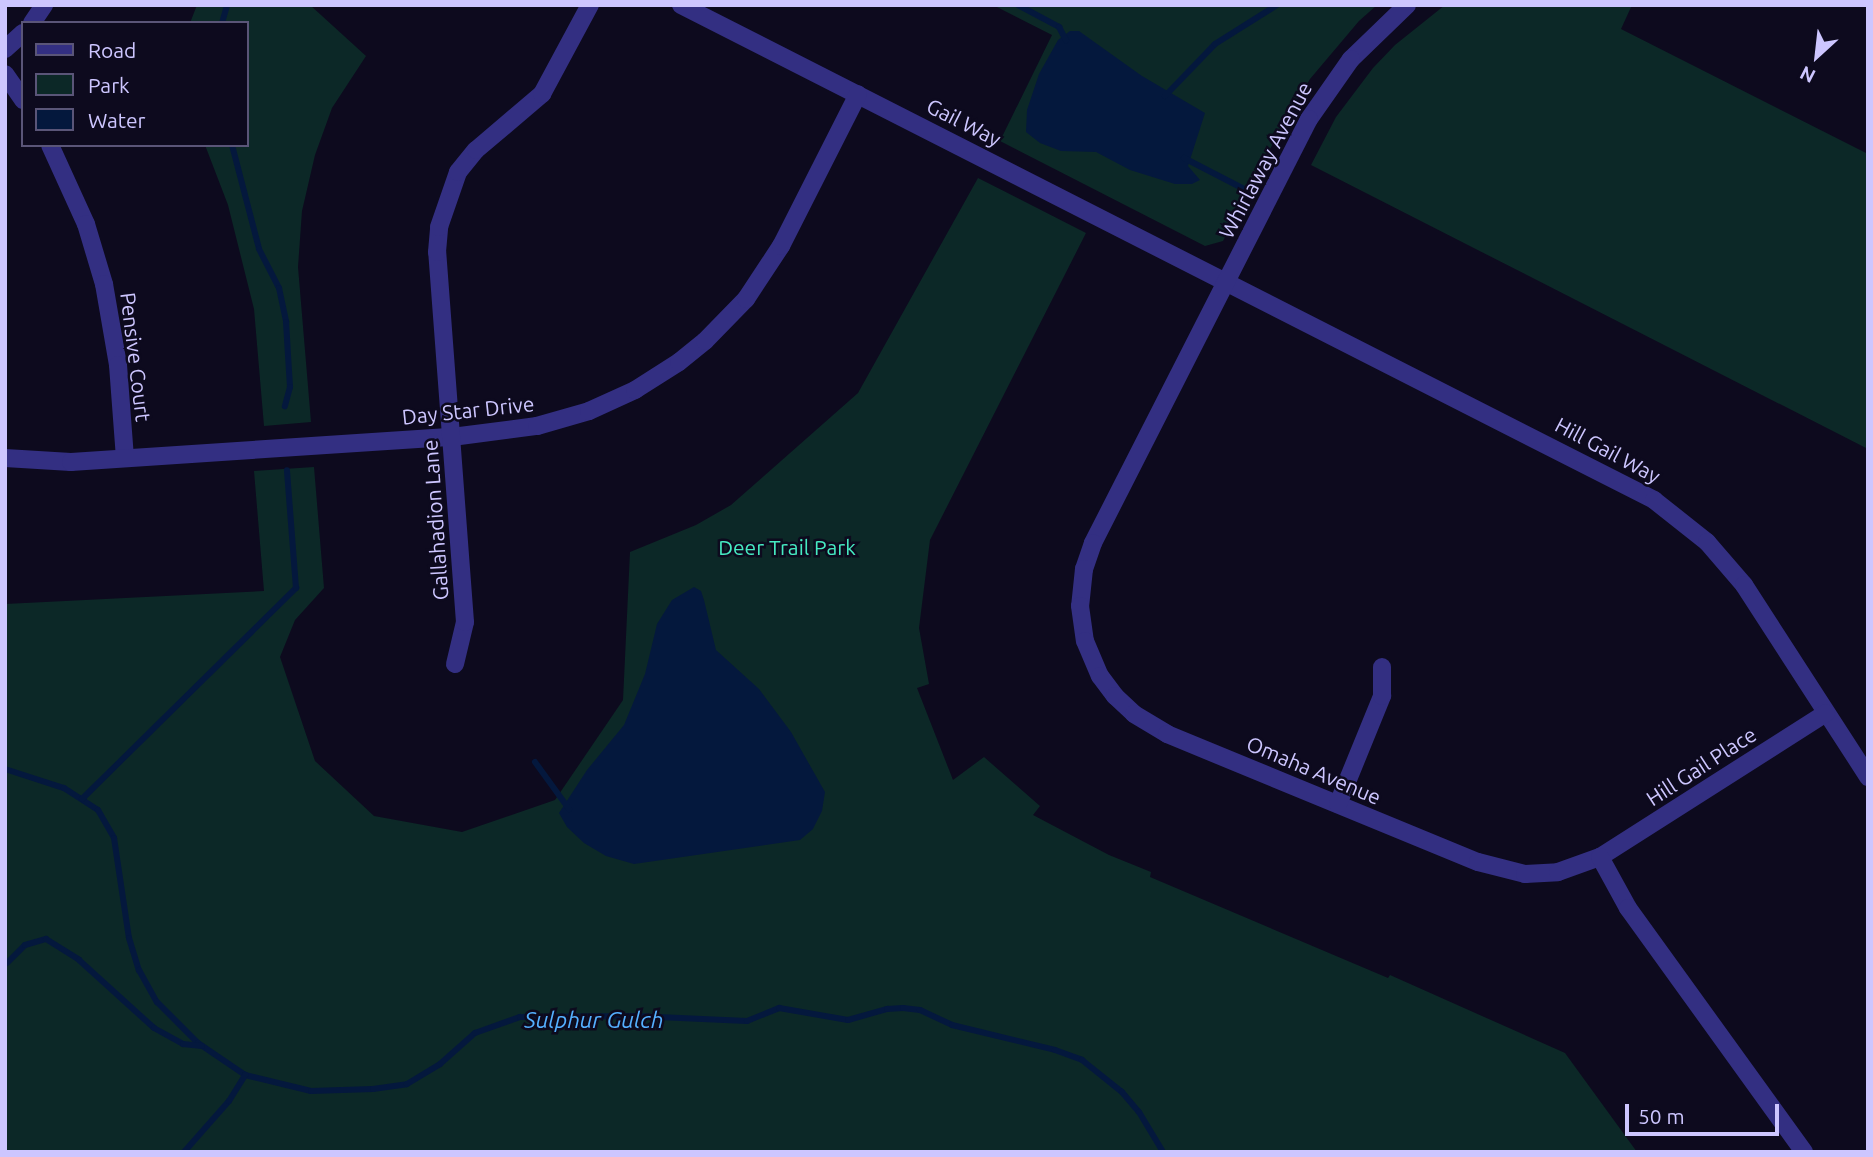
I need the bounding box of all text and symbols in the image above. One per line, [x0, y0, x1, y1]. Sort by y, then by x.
legend [21, 21, 248, 147]
north arrow [1782, 21, 1852, 91]
text: Road [88, 38, 136, 62]
text: N [1796, 62, 1819, 88]
text: Park [88, 73, 130, 97]
street label: Whirlaway Avenue [1213, 77, 1317, 243]
street label: Gail Way [923, 93, 1005, 151]
text: Water [88, 108, 146, 132]
street label: Pensive Court [116, 291, 156, 423]
street label: Day Star Drive [401, 391, 535, 429]
street label: Hill Gail Way [1551, 412, 1665, 488]
street label: Gallahadion Lane [417, 439, 453, 601]
park label: Deer Trail Park [718, 534, 856, 560]
street label: Hill Gail Place [1641, 721, 1761, 811]
street label: Omaha Avenue [1243, 730, 1385, 810]
water label: Sulphur Gulch [524, 1006, 664, 1034]
scale bar [1628, 1090, 1782, 1134]
text: 50 m [1638, 1104, 1685, 1128]

